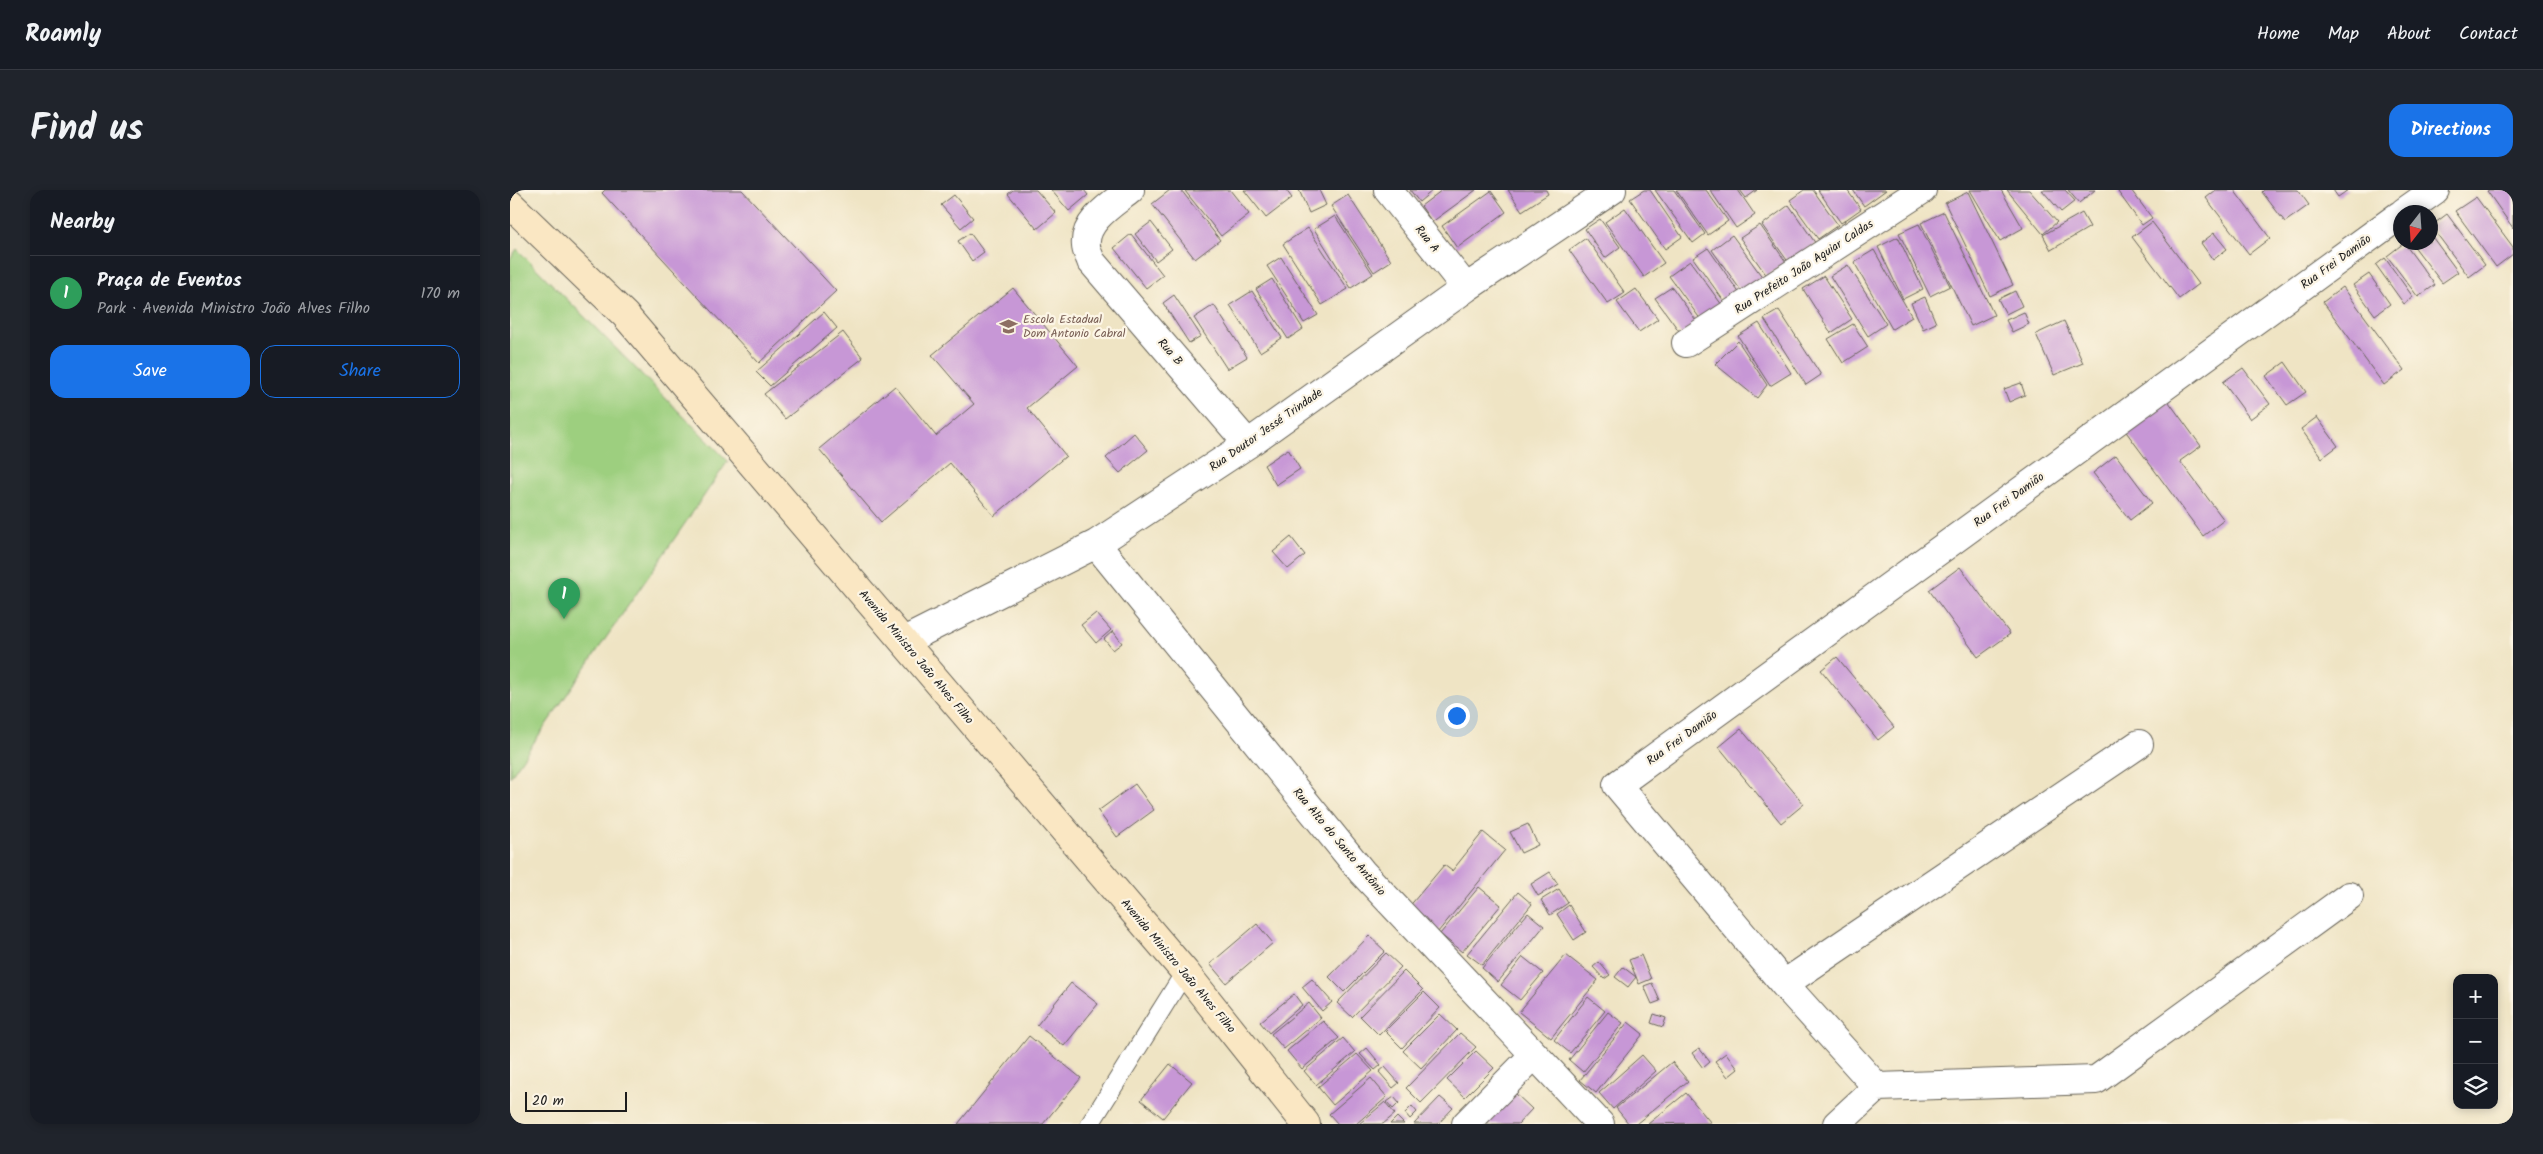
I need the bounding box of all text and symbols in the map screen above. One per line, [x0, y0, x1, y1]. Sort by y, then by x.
text: Roamly [25, 15, 101, 54]
text: Home [2257, 20, 2300, 49]
text: Map [2328, 20, 2359, 49]
text: About [2387, 20, 2431, 49]
text: Contact [2459, 20, 2518, 49]
text: Find us [30, 102, 143, 158]
button: Directions [2389, 104, 2513, 157]
north arrow [2393, 205, 2438, 250]
text: Nearby [50, 206, 115, 239]
street label: Rua Prefeito João Aguiar Caldas [1731, 215, 1877, 319]
street label: Rua A [1410, 221, 1444, 257]
street label: Rua Frei Damião [2297, 230, 2375, 294]
text: Praça de Eventos [97, 266, 242, 296]
text: 1 [64, 281, 68, 306]
text: 170 m [420, 281, 460, 306]
text: Park · Avenida Ministro João Alves Filho [97, 296, 370, 321]
place label: Escola Estadual Dom Antonio Cabral [1023, 310, 1126, 343]
school or university icon: Escola Estadual Dom Antonio Cabral [999, 316, 1019, 336]
street label: Rua B [1153, 334, 1187, 370]
button: Save [50, 345, 250, 398]
button: Share [260, 345, 460, 398]
street label: Rua Doutor Jessé Trindade [1205, 383, 1327, 476]
street label: Rua Frei Damião [1970, 468, 2048, 532]
pin: 1 [548, 578, 580, 619]
street label: Avenida Ministro João Alves Filho [854, 586, 978, 728]
your location [1444, 703, 1470, 729]
street label: Rua Frei Damião [1643, 706, 1721, 770]
street label: Rua Alto do Santo Antônio [1288, 784, 1390, 900]
street label: Avenida Ministro João Alves Filho [1116, 895, 1240, 1037]
map controls [2453, 974, 2498, 1109]
button: + [2453, 974, 2498, 1019]
button: − [2453, 1019, 2498, 1064]
button: layers [2453, 1064, 2498, 1109]
scale bar [525, 1089, 628, 1112]
text: 20 m [532, 1090, 564, 1112]

